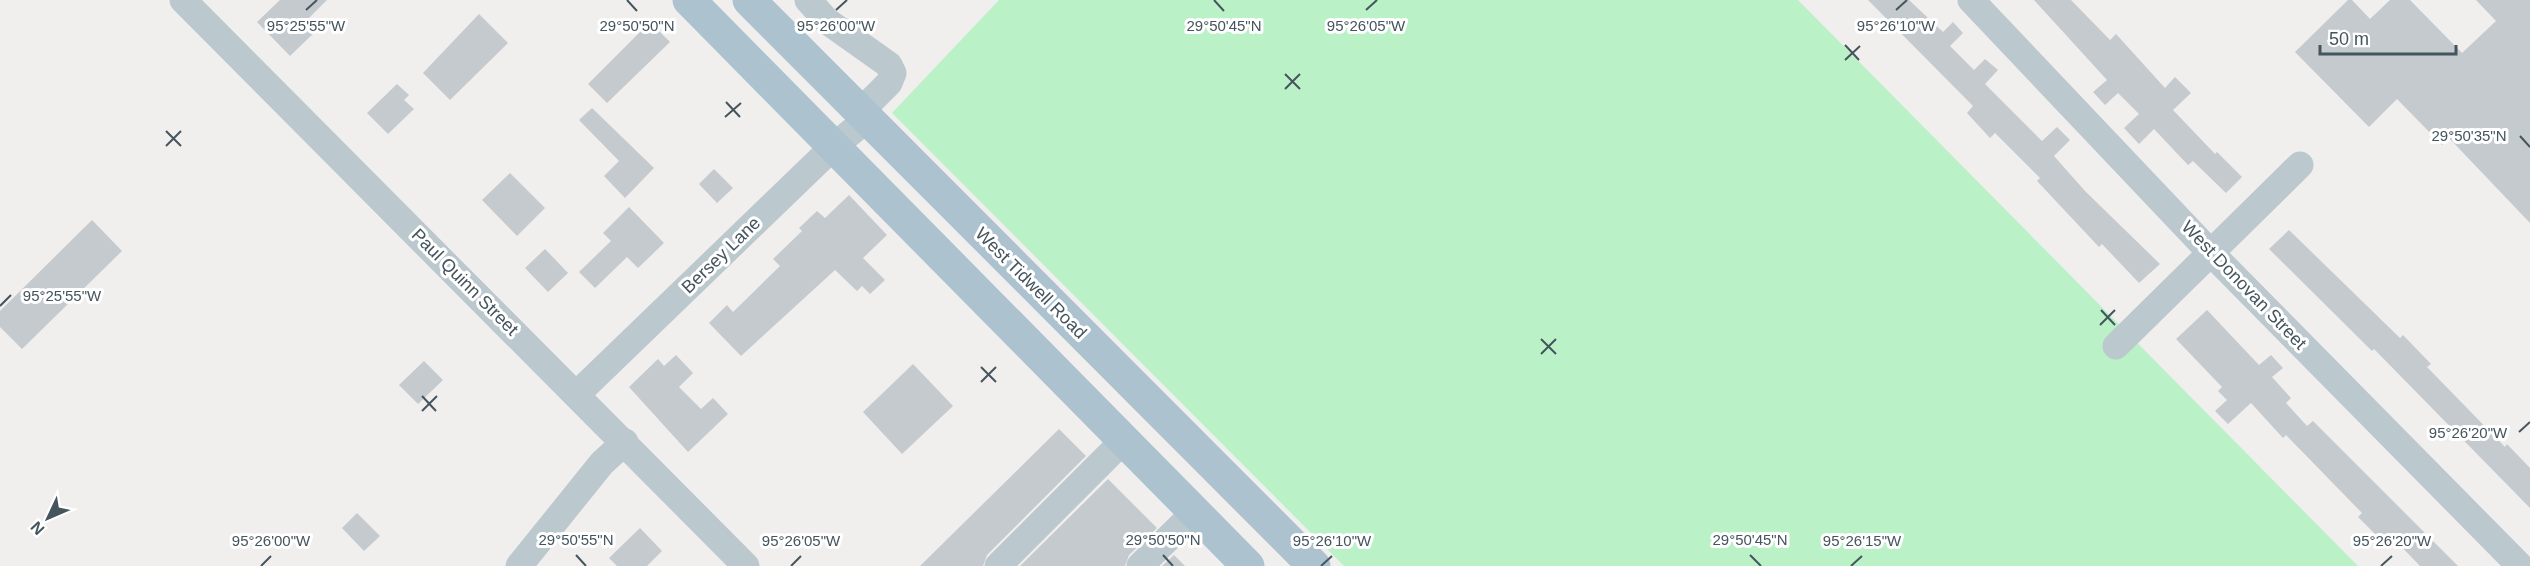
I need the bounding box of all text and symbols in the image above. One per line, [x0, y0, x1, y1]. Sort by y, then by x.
text: 95°25'55"W [267, 17, 346, 34]
text: 29°50'50"N [599, 17, 675, 34]
text: 95°26'00"W [797, 17, 876, 34]
text: 29°50'45"N [1186, 17, 1262, 34]
text: 95°26'05"W [1327, 17, 1406, 34]
text: 95°26'10"W [1857, 17, 1936, 34]
scale bar [2320, 18, 2456, 56]
text: 50 m [2329, 29, 2369, 49]
text: 29°50'35"N [2431, 127, 2507, 144]
street label: Bersey Lane [678, 213, 764, 297]
street label: West Donovan Street [2177, 217, 2311, 353]
street label: West Tidwell Road [971, 223, 1091, 343]
street label: Paul Quinn Street [408, 225, 522, 339]
text: 95°25'55"W [23, 287, 102, 304]
text: 95°26'20"W [2429, 424, 2508, 441]
north arrow [18, 488, 78, 548]
text: N [27, 518, 48, 538]
text: 29°50'55"N [538, 531, 614, 548]
text: 29°50'50"N [1125, 531, 1201, 548]
text: 29°50'45"N [1712, 531, 1788, 548]
text: 95°26'00"W [232, 532, 311, 549]
text: 95°26'05"W [762, 532, 841, 549]
text: 95°26'10"W [1293, 532, 1372, 549]
text: 95°26'15"W [1823, 532, 1902, 549]
text: 95°26'20"W [2353, 532, 2432, 549]

